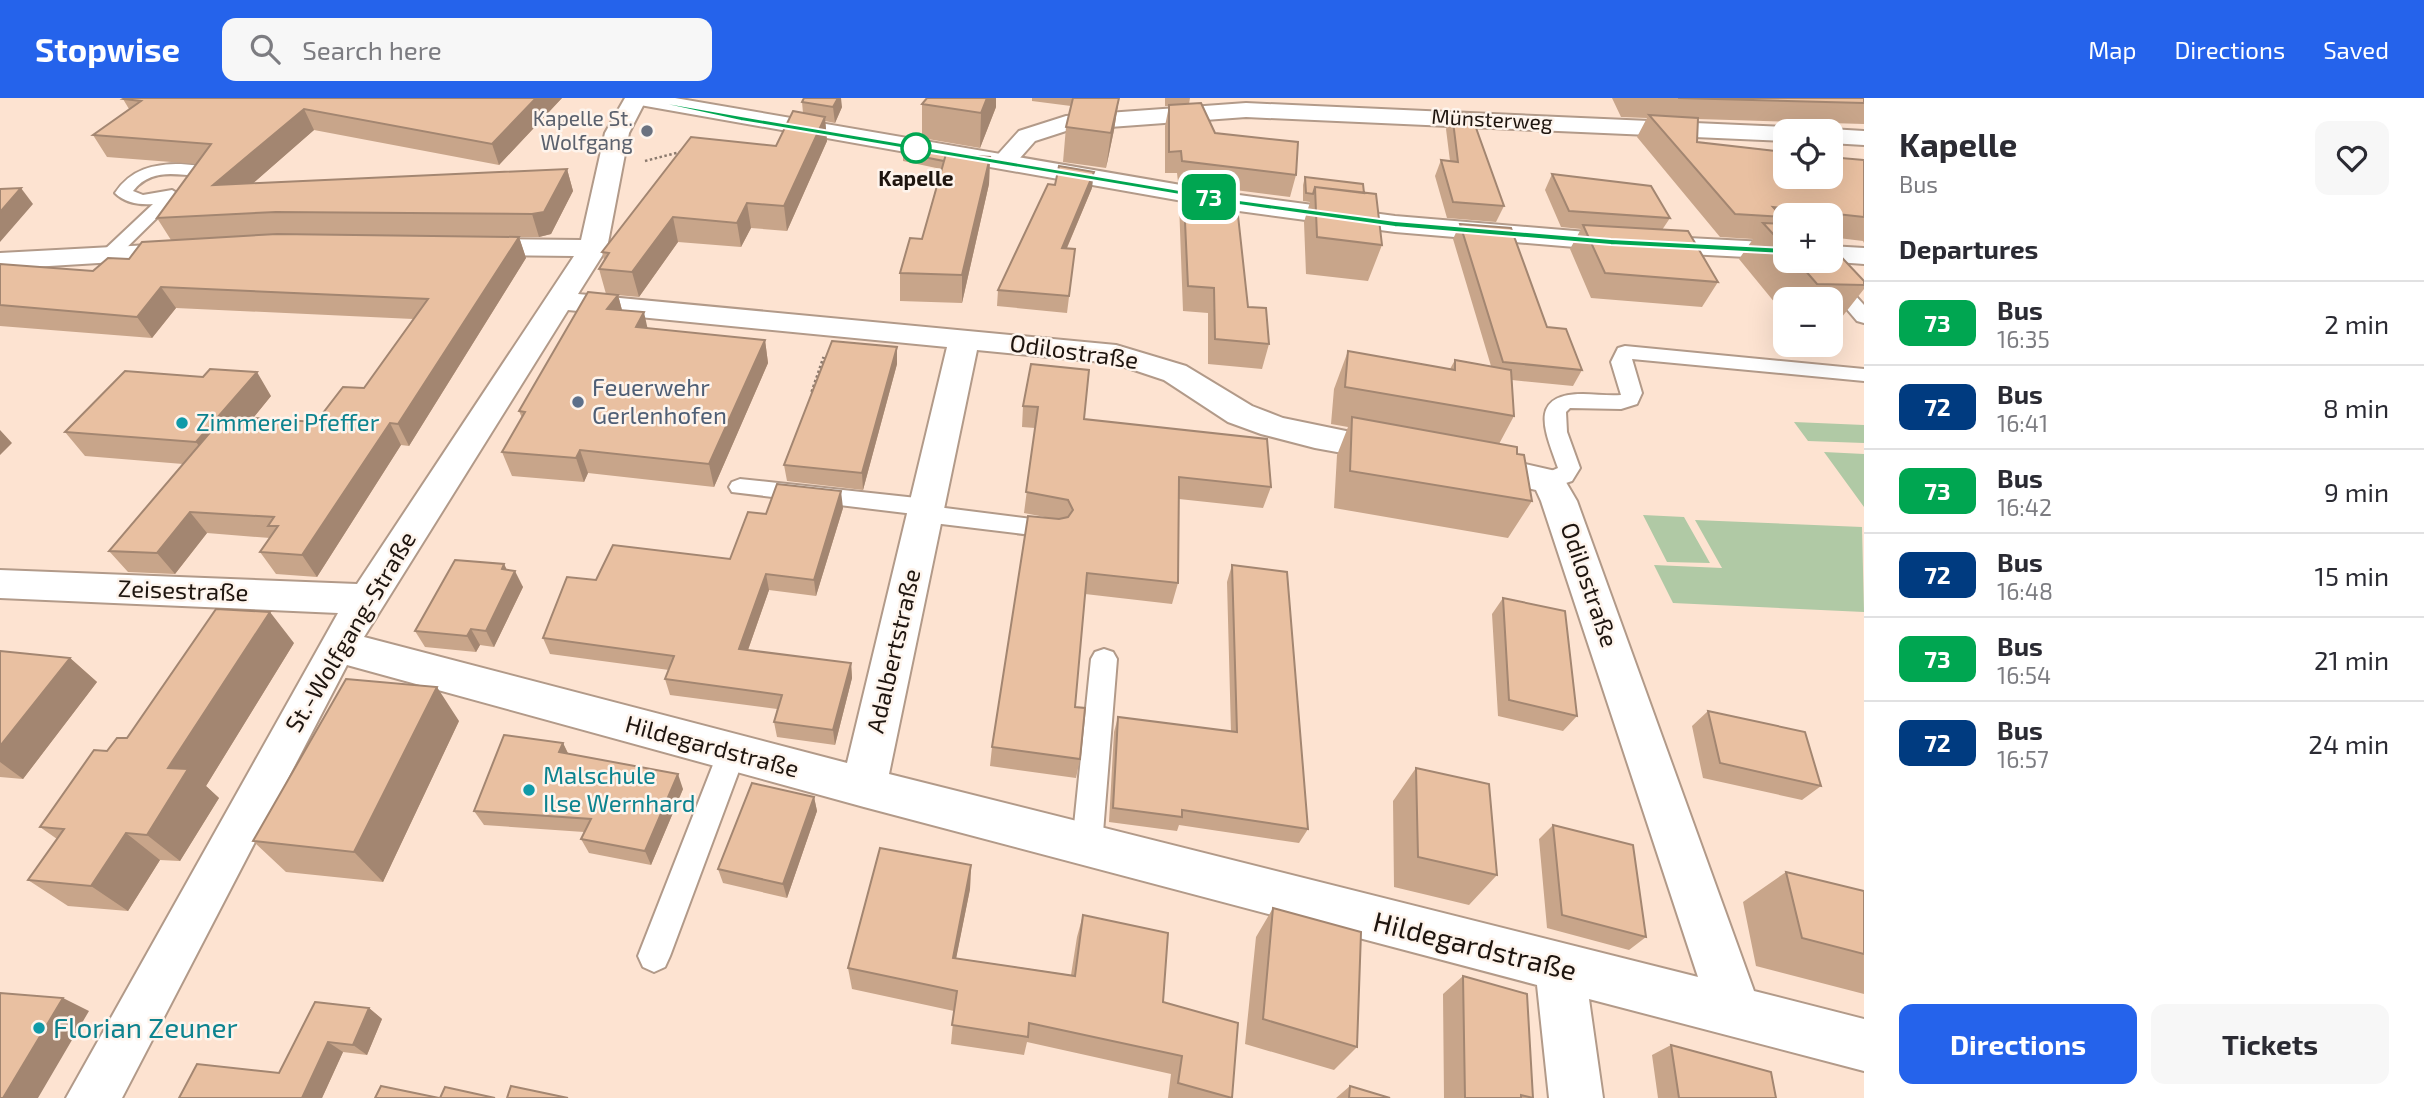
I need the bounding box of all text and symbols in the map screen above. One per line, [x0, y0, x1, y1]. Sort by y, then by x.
search box [222, 18, 712, 81]
text: Stopwise [35, 29, 180, 69]
icon: search [246, 30, 284, 68]
text: Search here [302, 34, 442, 65]
text: Map [2088, 35, 2136, 64]
text: Directions [2174, 35, 2285, 64]
text: Saved [2323, 35, 2389, 64]
street label: Münsterweg [1431, 103, 1554, 134]
place label: Kapelle St. Wolfgang [533, 105, 633, 154]
map controls [1773, 119, 1843, 357]
button: locate [1773, 119, 1843, 189]
button: heart [2315, 121, 2389, 195]
marker: Kapelle St. Wolfgang [639, 123, 655, 139]
text: Kapelle [1899, 124, 2017, 164]
marker: Kapelle [901, 133, 931, 163]
place label: Kapelle [878, 165, 954, 190]
text: Bus [1899, 170, 1938, 198]
line badge: 73 [1178, 174, 1240, 220]
text: 73 [1196, 182, 1222, 211]
button: + [1773, 203, 1843, 273]
text: Departures [1899, 233, 2038, 264]
button: − [1773, 287, 1843, 357]
text: Bus [1997, 294, 2043, 325]
text: 73 [1924, 308, 1951, 337]
text: 2 min [2324, 308, 2389, 339]
text: 16:35 [1997, 325, 2050, 353]
street label: Odilostraße [1008, 327, 1140, 374]
place label: Feuerwehr Gerlenhofen [592, 372, 727, 429]
text: Bus [1997, 378, 2043, 409]
text: 72 [1924, 392, 1951, 421]
text: 8 min [2323, 392, 2389, 423]
marker: Feuerwehr Gerlenhofen [570, 394, 586, 410]
place label: Zimmerei Pfeffer [196, 407, 380, 436]
text: 16:41 [1997, 409, 2048, 437]
marker: Zimmerei Pfeffer [174, 415, 190, 431]
text: Bus [1997, 462, 2043, 493]
text: 73 [1924, 476, 1951, 505]
text: 9 min [2324, 476, 2389, 507]
text: 16:42 [1997, 493, 2052, 521]
street label: Odilostraße [1556, 518, 1625, 651]
street label: St.-Wolfgang-Straße [278, 526, 421, 737]
text: Bus [1997, 546, 2043, 577]
text: 72 [1924, 560, 1951, 589]
text: 15 min [2315, 560, 2389, 591]
street label: Adalbertstraße [860, 566, 926, 736]
street label: Zeisestraße [117, 573, 249, 606]
text: 16:48 [1997, 577, 2053, 605]
text: Bus [1997, 630, 2043, 661]
text: 73 [1924, 644, 1951, 673]
text: 21 min [2314, 644, 2389, 675]
text: 16:54 [1997, 661, 2051, 689]
street label: Hildegardstraße [622, 708, 802, 783]
text: Bus [1997, 714, 2043, 745]
text: 72 [1924, 728, 1951, 757]
text: 24 min [2308, 728, 2389, 759]
text: 16:57 [1997, 745, 2049, 773]
place label: Malschule Ilse Wernhard [543, 760, 696, 817]
marker: Malschule Ilse Wernhard [521, 782, 537, 798]
street label: Hildegardstraße [1370, 903, 1580, 987]
button: Directions [1899, 1004, 2137, 1084]
button: Tickets [2151, 1004, 2389, 1084]
place label: Florian Zeuner [53, 1010, 238, 1044]
marker: Florian Zeuner [31, 1020, 47, 1036]

